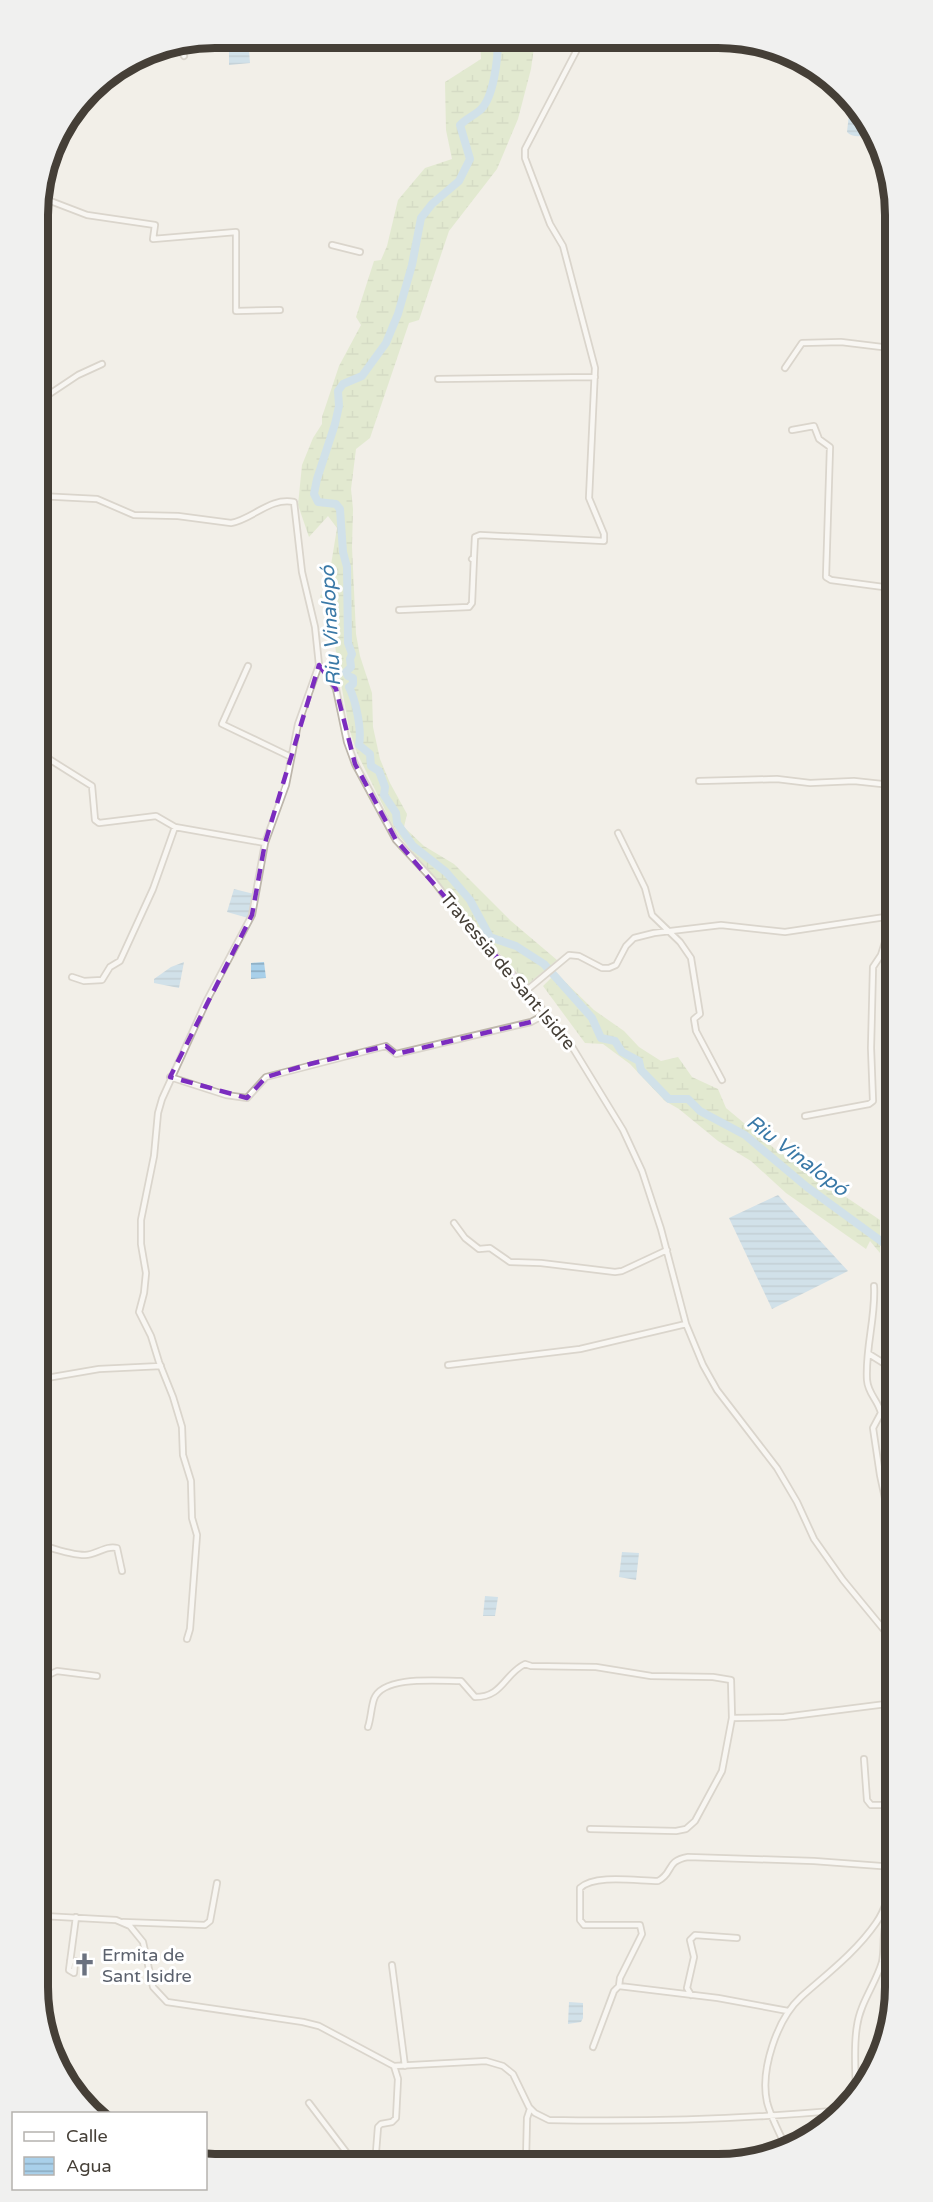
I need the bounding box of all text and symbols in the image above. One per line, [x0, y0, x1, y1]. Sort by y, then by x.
water label: Riu Vinalopó [316, 564, 346, 687]
street label: Travessia de Sant Isidre [436, 888, 580, 1054]
water label: Riu Vinalopó [742, 1110, 853, 1202]
place label: Ermita de Sant Isidre [102, 1944, 192, 1987]
church icon: Ermita de Sant Isidre [71, 1952, 97, 1978]
legend [12, 2112, 207, 2190]
text: Calle [66, 2125, 108, 2147]
text: Agua [66, 2155, 112, 2177]

